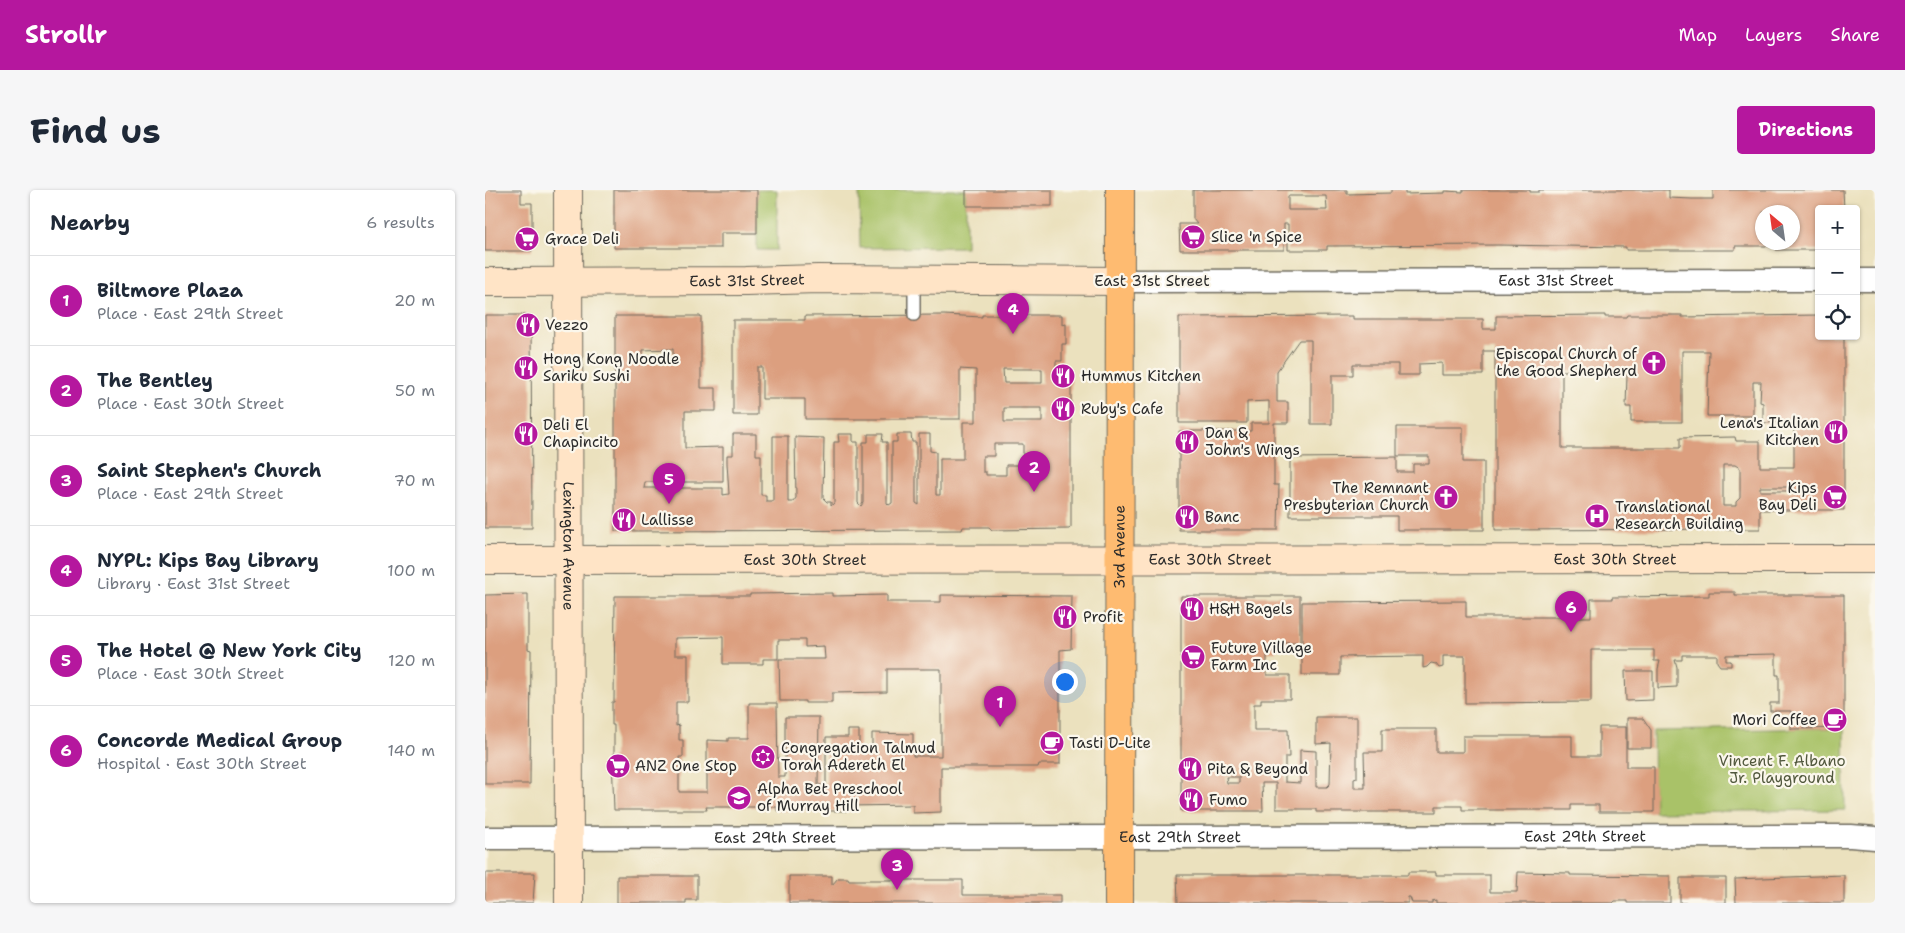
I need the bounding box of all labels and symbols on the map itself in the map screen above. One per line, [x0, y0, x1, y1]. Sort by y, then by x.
north arrow [1755, 205, 1800, 250]
supermarket icon: Slice 'n Spice [1180, 224, 1206, 250]
supermarket icon: Grace Deli [514, 226, 540, 252]
place label: Slice 'n Spice [1211, 227, 1302, 247]
place label: Grace Deli [545, 229, 619, 249]
street label: East 31st Street [689, 269, 805, 291]
street label: East 31st Street [1498, 270, 1614, 290]
street label: East 31st Street [1094, 271, 1210, 291]
pin: 4 [997, 293, 1029, 334]
restaurant icon: Vezzo [515, 312, 541, 338]
place label: Vezzo [545, 315, 588, 335]
place label: Episcopal Church of the Good Shepherd [1496, 344, 1638, 381]
place label: Hong Kong Noodle Sariku Sushi [543, 349, 679, 386]
church icon: Episcopal Church of the Good Shepherd [1641, 350, 1667, 376]
restaurant icon: Hong Kong Noodle Sariku Sushi [513, 355, 539, 381]
restaurant icon: Hummus Kitchen [1050, 363, 1076, 389]
place label: Hummus Kitchen [1081, 366, 1201, 386]
restaurant icon: Ruby's Cafe [1050, 396, 1076, 422]
place label: Ruby's Cafe [1081, 399, 1163, 419]
place label: Lena's Italian Kitchen [1720, 413, 1819, 450]
place label: Deli El Chapincito [543, 415, 618, 452]
restaurant icon: Lena's Italian Kitchen [1823, 419, 1849, 445]
restaurant icon: Deli El Chapincito [513, 421, 539, 447]
place label: Dan & John's Wings [1205, 423, 1300, 460]
restaurant icon: Dan & John's Wings [1174, 429, 1200, 455]
pin: 2 [1018, 451, 1050, 492]
pin: 5 [653, 463, 685, 504]
place label: The Remnant Presbyterian Church [1283, 478, 1429, 515]
place label: Kips Bay Deli [1759, 478, 1817, 515]
street label: Lexington Avenue [558, 482, 579, 610]
church icon: The Remnant Presbyterian Church [1433, 484, 1459, 510]
supermarket icon: Kips Bay Deli [1822, 484, 1848, 510]
place label: Translational Research Building [1615, 497, 1743, 534]
hospital icon: Translational Research Building [1584, 503, 1610, 529]
restaurant icon: Banc [1174, 504, 1200, 530]
street label: 3rd Avenue [1109, 505, 1130, 589]
restaurant icon: Lallisse [611, 507, 637, 533]
place label: Banc [1205, 507, 1240, 527]
place label: Lallisse [641, 510, 694, 530]
street label: East 30th Street [1149, 549, 1271, 570]
street label: East 30th Street [1554, 549, 1676, 569]
street label: East 30th Street [744, 550, 866, 570]
pin: 6 [1555, 591, 1587, 632]
restaurant icon: H&H Bagels [1179, 596, 1205, 622]
place label: H&H Bagels [1209, 599, 1293, 619]
restaurant icon: Profit [1052, 604, 1078, 630]
place label: Profit [1083, 607, 1123, 627]
place label: Future Village Farm Inc [1211, 638, 1312, 675]
supermarket icon: Future Village Farm Inc [1180, 644, 1206, 670]
your location [1052, 669, 1078, 695]
pin: 1 [984, 686, 1016, 727]
cafe icon: Mori Coffee [1822, 707, 1848, 733]
place label: Mori Coffee [1733, 710, 1817, 730]
cafe icon: Tasti D-Lite [1039, 730, 1065, 756]
place label: Tasti D-Lite [1069, 733, 1151, 753]
place label: Congregation Talmud Torah Adereth El [781, 738, 936, 775]
synagogue icon: Congregation Talmud Torah Adereth El [750, 744, 776, 770]
park label: Vincent F. Albano Jr. Playground [1718, 751, 1846, 788]
supermarket icon: ANZ One Stop [605, 753, 631, 779]
place label: ANZ One Stop [635, 756, 737, 776]
restaurant icon: Pita & Beyond [1177, 756, 1203, 782]
place label: Pita & Beyond [1207, 759, 1309, 779]
place label: Alpha Bet Preschool of Murray Hill [757, 779, 903, 816]
school or university icon: Alpha Bet Preschool of Murray Hill [726, 785, 752, 811]
restaurant icon: Fumo [1178, 787, 1204, 813]
place label: Fumo [1209, 790, 1247, 810]
street label: East 29th Street [1524, 826, 1646, 846]
street label: East 29th Street [714, 827, 836, 848]
street label: East 29th Street [1119, 827, 1241, 847]
pin: 3 [881, 849, 913, 890]

